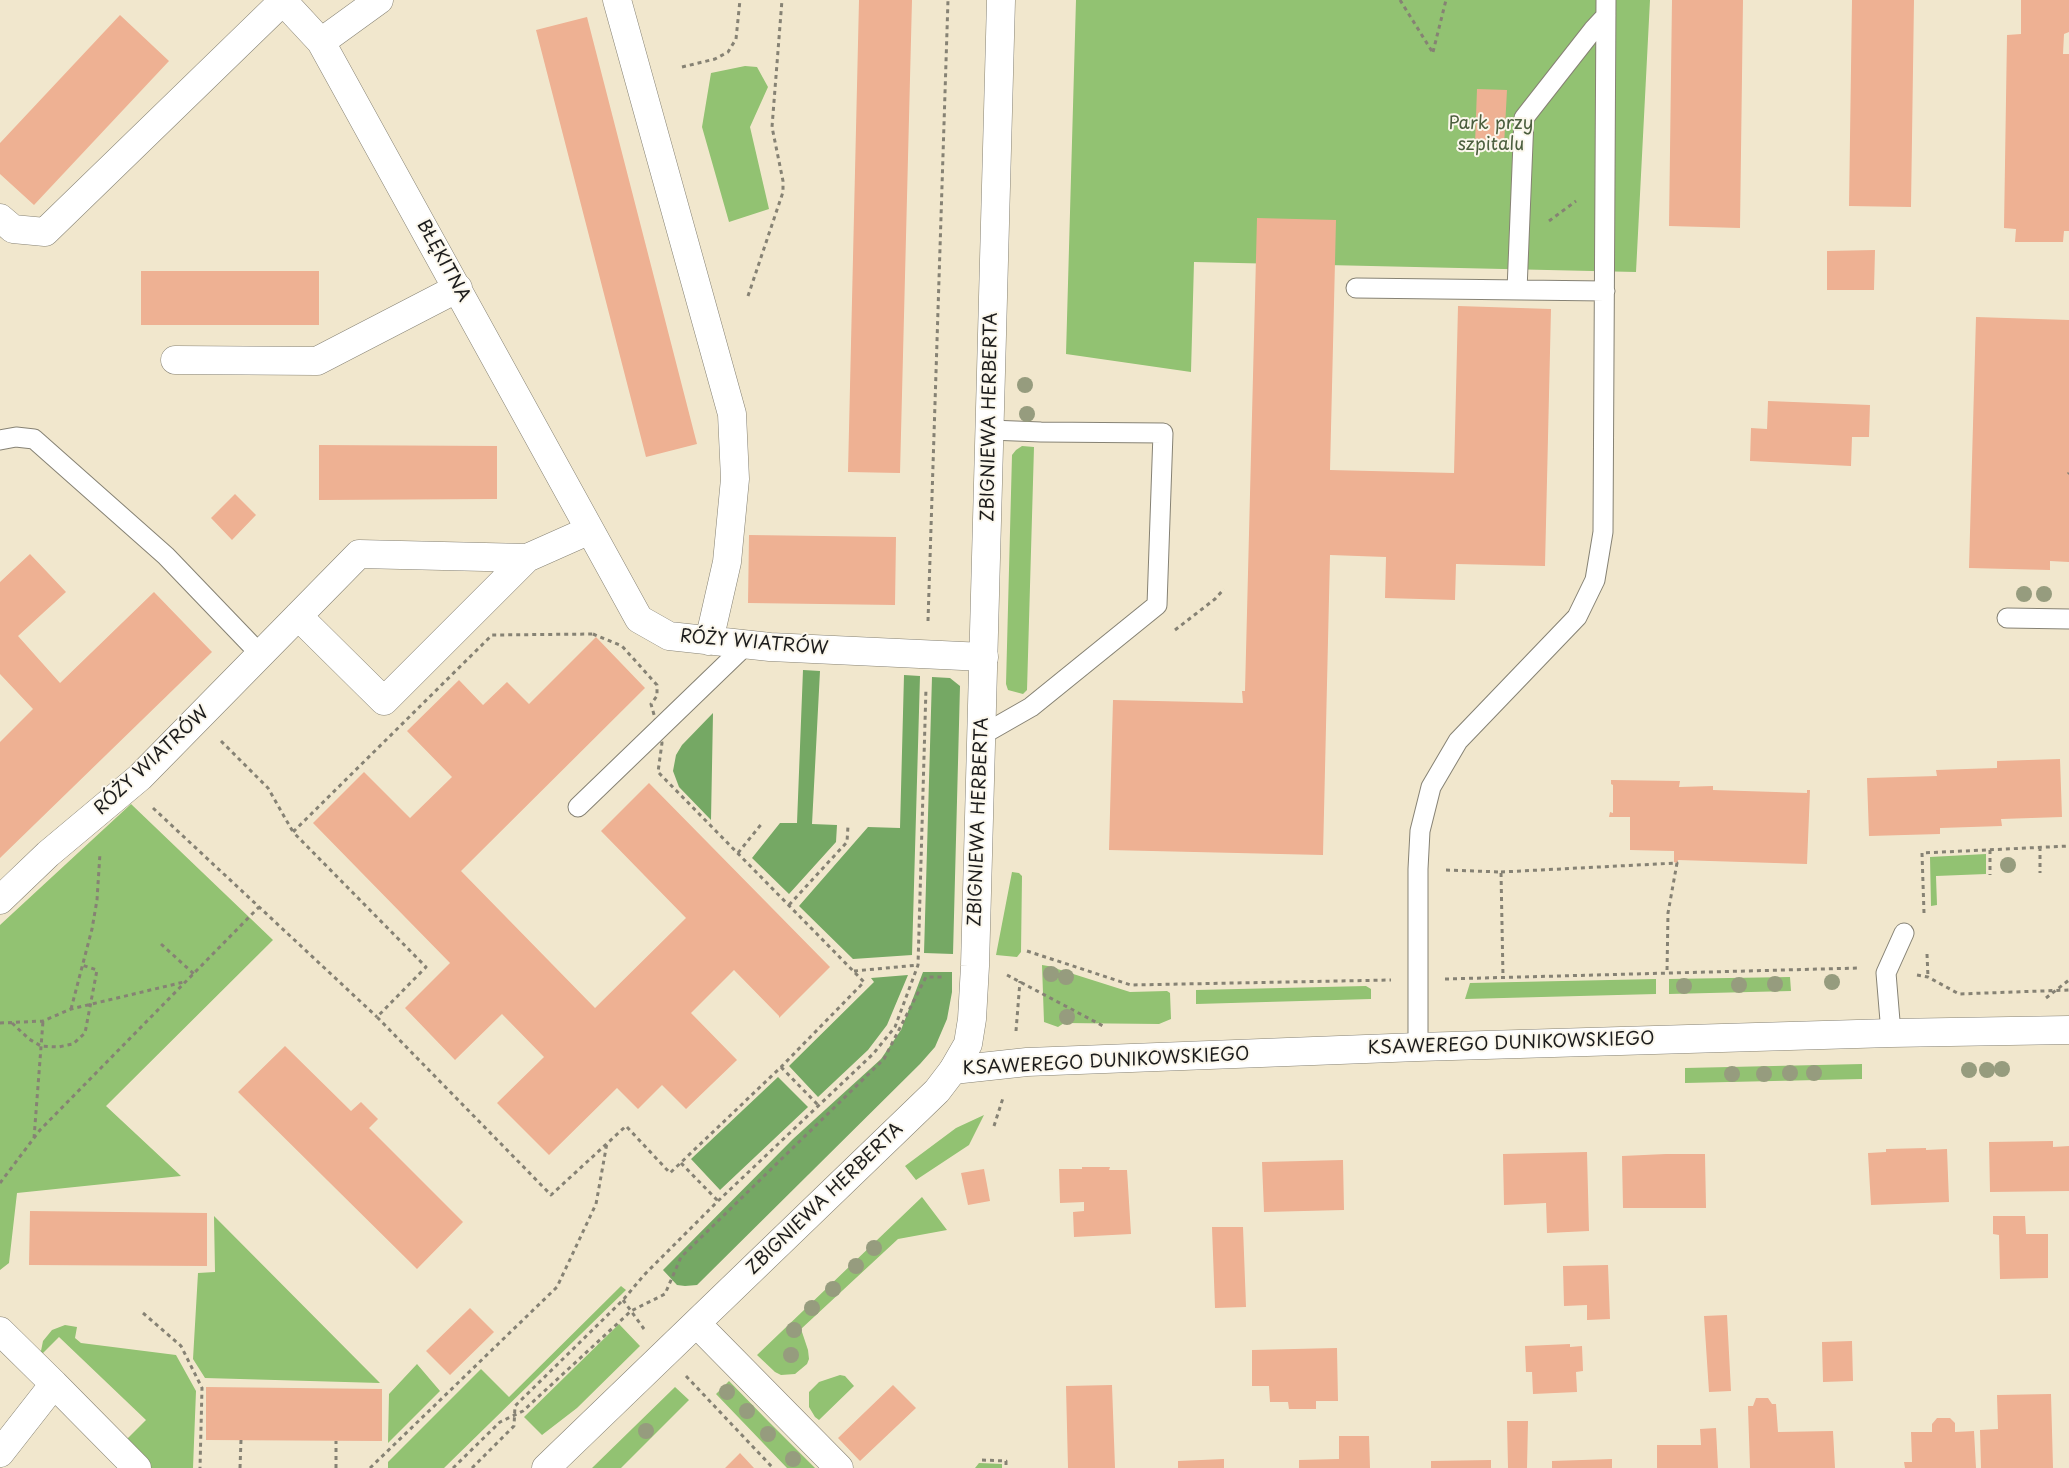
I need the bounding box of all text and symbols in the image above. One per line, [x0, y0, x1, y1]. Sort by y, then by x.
park label: Park przy szpitalu [1449, 113, 1533, 156]
street label: BŁĘKITNA [412, 216, 474, 306]
street label: ZBIGNIEWA HERBERTA [977, 312, 1003, 522]
street label: RÓŻY WIATRÓW [679, 626, 829, 660]
street label: RÓŻY WIATRÓW [90, 702, 214, 820]
street label: ZBIGNIEWA HERBERTA [965, 717, 993, 927]
street label: KSAWEREGO DUNIKOWSKIEGO [1367, 1028, 1655, 1060]
street label: KSAWEREGO DUNIKOWSKIEGO [962, 1044, 1250, 1080]
street label: ZBIGNIEWA HERBERTA [742, 1119, 908, 1279]

